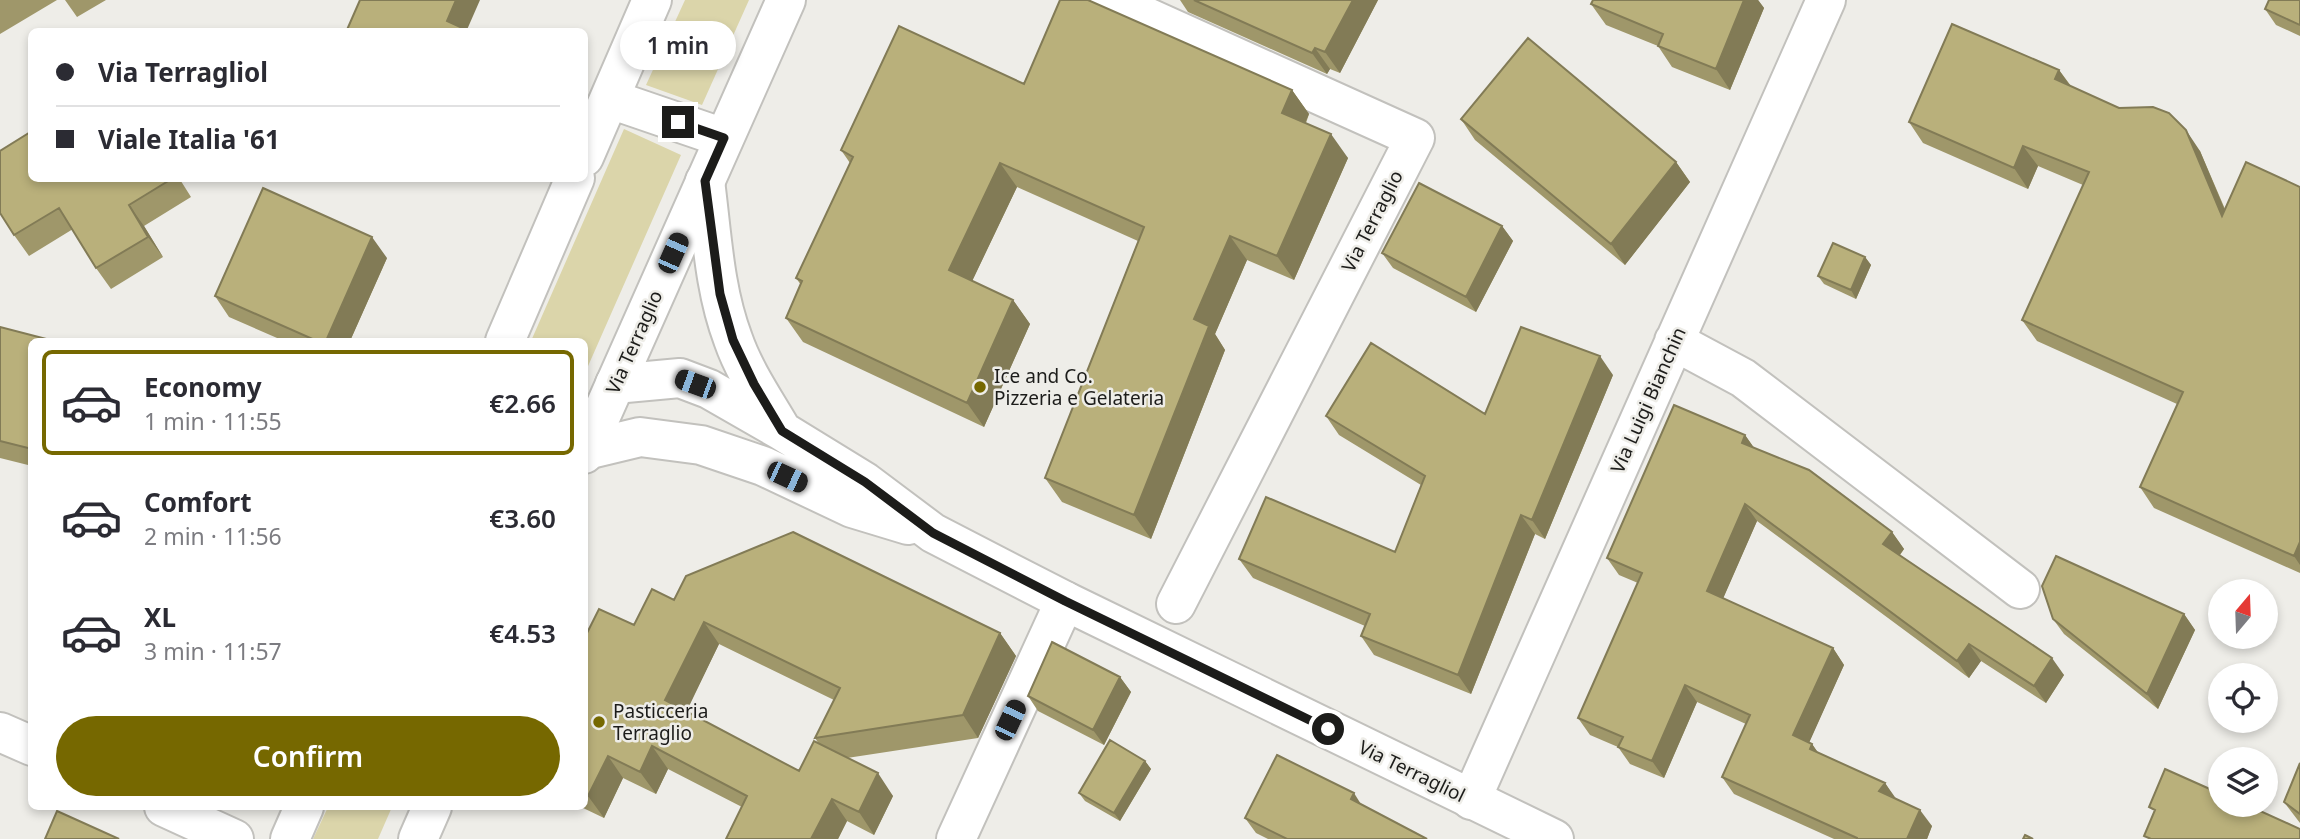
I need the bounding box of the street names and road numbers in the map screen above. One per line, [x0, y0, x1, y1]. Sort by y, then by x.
street label: Via Terraglio [1335, 166, 1409, 276]
street label: Via Terraglio [600, 286, 668, 398]
street label: Via Luigi Bianchin [1604, 323, 1692, 477]
street label: Via Terragliol [1354, 734, 1470, 808]

